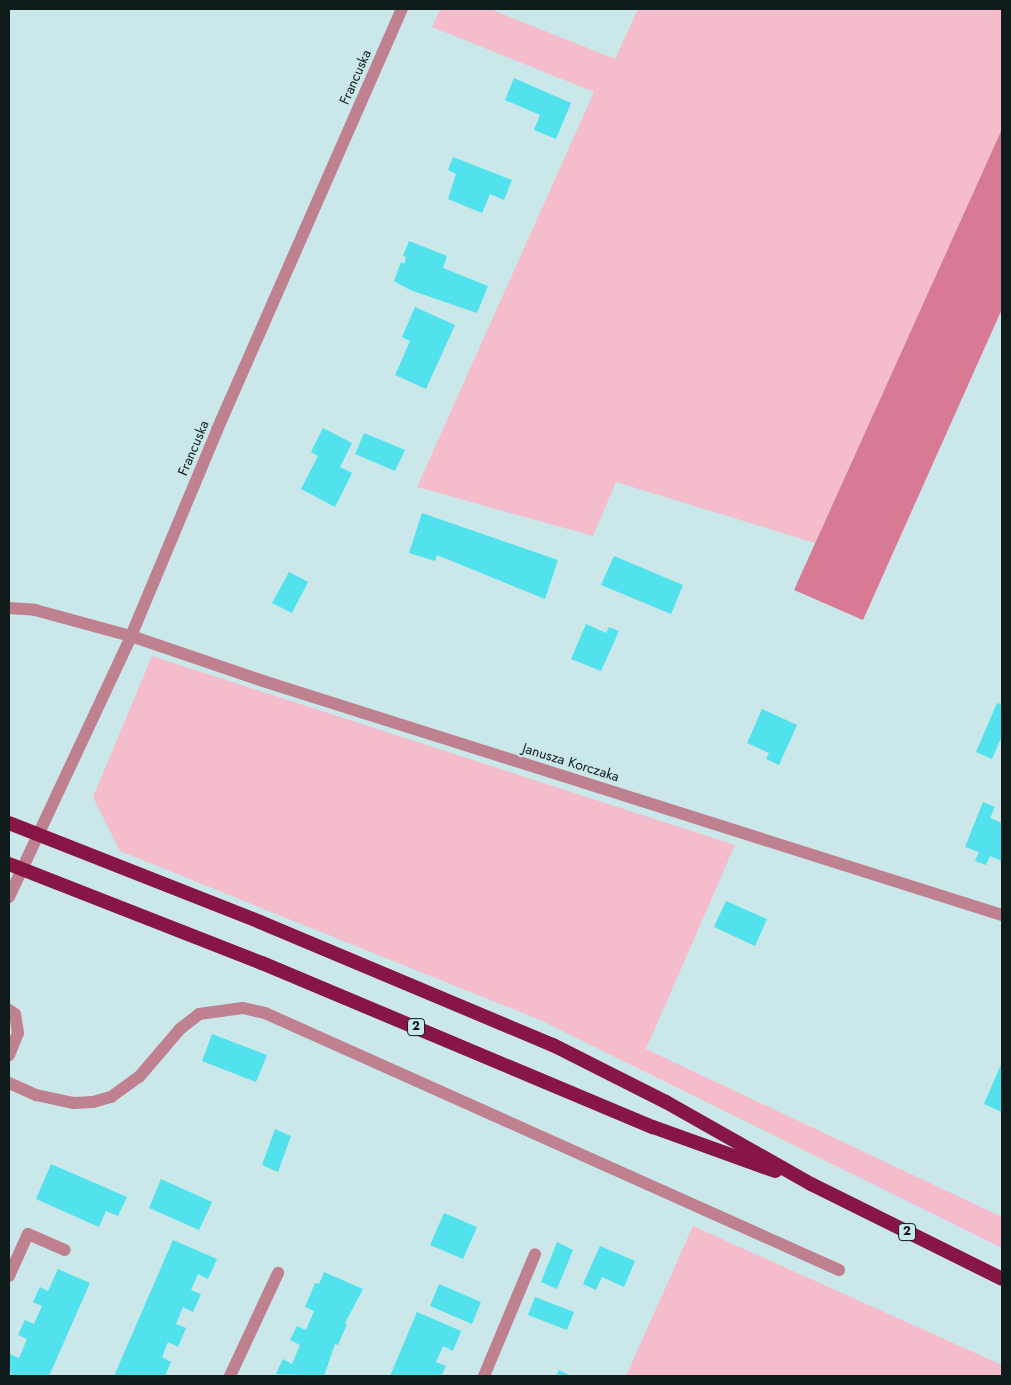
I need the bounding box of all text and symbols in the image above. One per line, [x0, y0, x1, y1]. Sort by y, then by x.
street label: Francuska [335, 47, 375, 107]
street label: Francuska [174, 418, 212, 478]
street label: Janusza Korczaka [521, 739, 621, 785]
road number: 2 [406, 1018, 426, 1036]
road number: 2 [897, 1222, 917, 1242]

